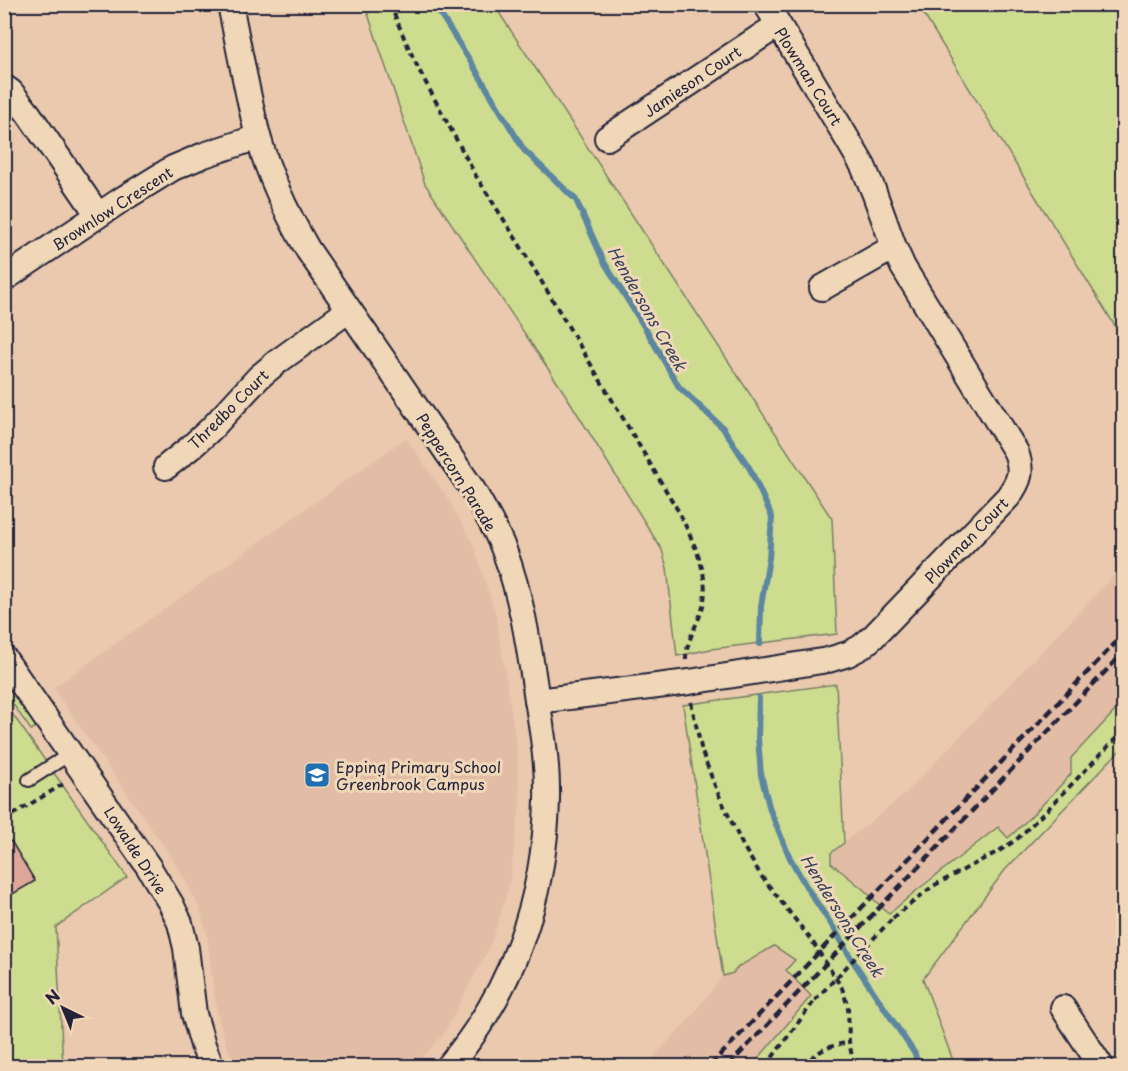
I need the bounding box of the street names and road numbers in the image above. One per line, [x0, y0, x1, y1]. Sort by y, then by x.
street label: Plowman Court [770, 23, 848, 129]
street label: Jamieson Court [639, 40, 745, 122]
street label: Brownlow Crescent [47, 160, 177, 256]
street label: Thredbo Court [183, 364, 273, 454]
street label: Peppercorn Parade [411, 409, 503, 535]
street label: Plowman Court [919, 492, 1013, 588]
street label: Lowalde Drive [99, 802, 173, 898]

